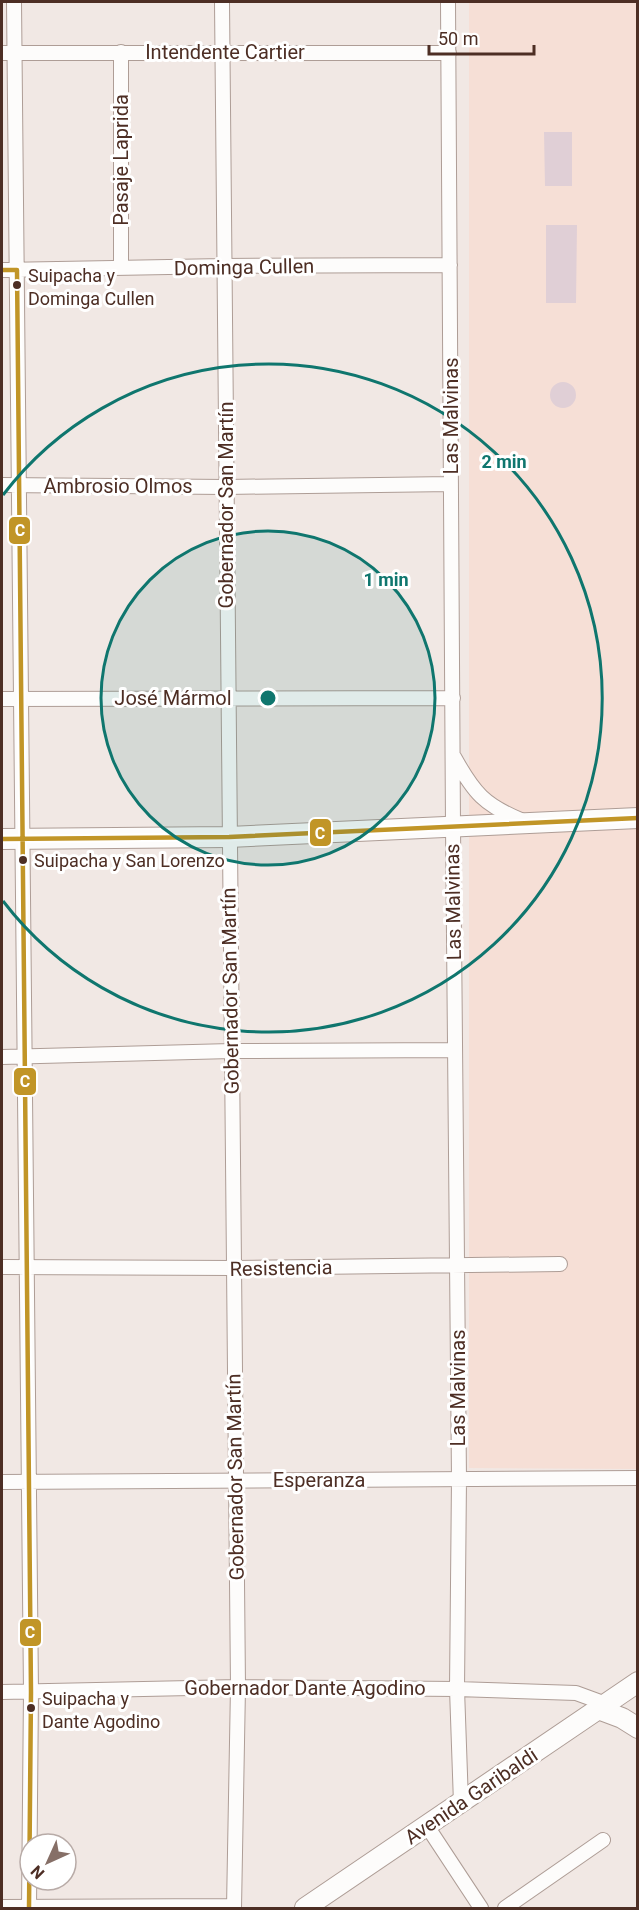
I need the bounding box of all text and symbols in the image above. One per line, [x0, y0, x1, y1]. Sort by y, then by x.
scale bar [429, 18, 534, 56]
text: 50 m [438, 28, 478, 49]
street label: Intendente Cartier [145, 40, 305, 64]
street label: Pasaje Laprida [109, 94, 133, 226]
street label: Dominga Cullen [174, 254, 314, 280]
place label: Suipacha y Dominga Cullen [28, 265, 154, 309]
marker: Suipacha y Dominga Cullen [11, 279, 23, 291]
street label: Las Malvinas [439, 358, 463, 474]
street label: Gobernador San Martín [214, 402, 238, 608]
text: 2 min [481, 451, 527, 472]
street label: Ambrosio Olmos [43, 474, 193, 498]
line badge: C [8, 516, 31, 545]
text: C [15, 521, 25, 540]
text: 1 min [363, 569, 409, 590]
street label: José Mármol [114, 686, 232, 710]
centre of rings [258, 688, 278, 708]
line badge: C [309, 818, 332, 847]
text: C [315, 824, 325, 843]
street label: Las Malvinas [440, 843, 466, 961]
place label: Suipacha y San Lorenzo [34, 850, 225, 871]
marker: Suipacha y San Lorenzo [17, 854, 29, 866]
street label: Gobernador San Martín [216, 887, 244, 1095]
line badge: C [13, 1067, 37, 1096]
text: C [20, 1072, 30, 1091]
street label: Resistencia [229, 1255, 333, 1281]
street label: Las Malvinas [446, 1330, 470, 1446]
street label: Gobernador San Martín [221, 1373, 249, 1581]
street label: Esperanza [273, 1468, 365, 1492]
line badge: C [19, 1618, 42, 1647]
text: C [25, 1623, 35, 1642]
street label: Gobernador Dante Agodino [184, 1676, 426, 1700]
place label: Suipacha y Dante Agodino [42, 1688, 160, 1732]
marker: Suipacha y Dante Agodino [25, 1702, 37, 1714]
street label: Avenida Garibaldi [400, 1743, 542, 1849]
north arrow [18, 1832, 78, 1892]
text: N [27, 1862, 48, 1883]

